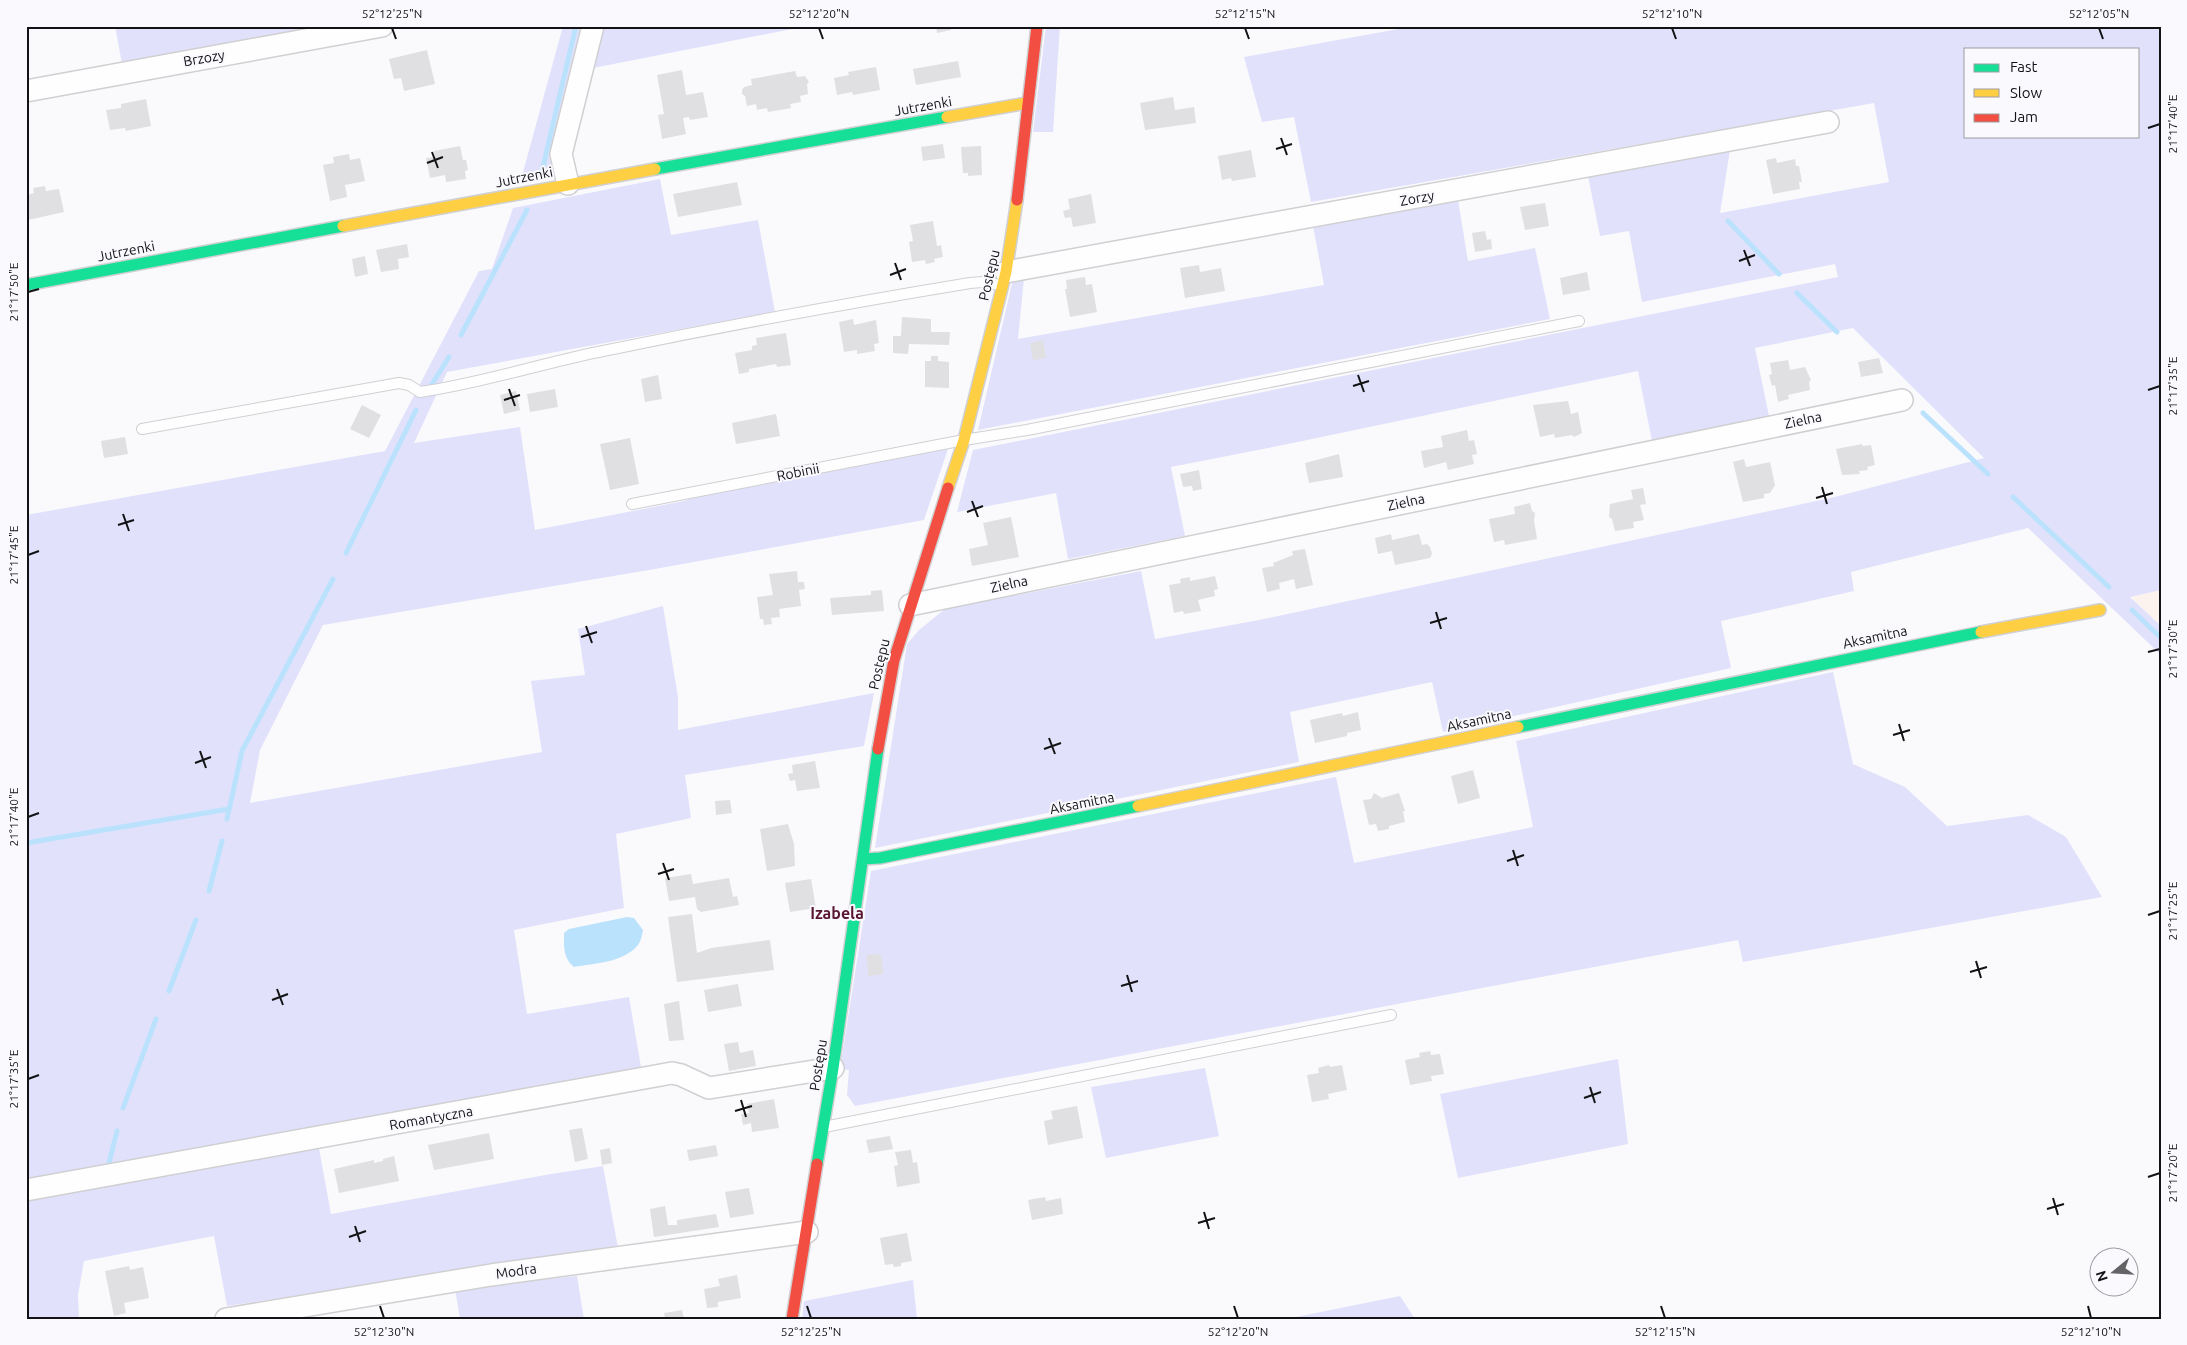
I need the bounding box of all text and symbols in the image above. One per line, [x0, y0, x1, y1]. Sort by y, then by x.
text: 52°12'25"N [362, 7, 422, 20]
text: 52°12'20"N [789, 7, 849, 20]
text: 52°12'15"N [1215, 7, 1275, 20]
text: 52°12'10"N [1642, 7, 1702, 20]
text: 52°12'05"N [2069, 7, 2129, 20]
street label: Brzozy [182, 46, 226, 70]
legend [1964, 48, 2140, 138]
text: Fast [2010, 58, 2038, 75]
text: Slow [2010, 84, 2043, 101]
street label: Jutrzenki [893, 93, 953, 119]
text: 21°17'40"E [2166, 94, 2179, 153]
text: Jam [2010, 108, 2038, 125]
street label: Jutrzenki [494, 164, 554, 190]
street label: Zorzy [1399, 187, 1436, 209]
street label: Jutrzenki [96, 238, 156, 264]
street label: Postępu [975, 248, 1003, 302]
text: 21°17'50"E [7, 262, 20, 321]
text: 21°17'35"E [2166, 356, 2179, 415]
street label: Zielna [1783, 408, 1823, 432]
street label: Robinii [775, 460, 821, 484]
street label: Zielna [1386, 490, 1426, 514]
text: 21°17'45"E [7, 525, 20, 584]
street label: Zielna [989, 572, 1029, 596]
text: 21°17'30"E [2166, 619, 2179, 678]
street label: Aksamitna [1841, 622, 1909, 652]
street label: Postępu [865, 637, 893, 691]
street label: Aksamitna [1445, 705, 1513, 735]
text: 21°17'40"E [7, 787, 20, 846]
street label: Aksamitna [1048, 789, 1116, 817]
text: 21°17'25"E [2166, 881, 2179, 940]
district label: Izabela [810, 904, 864, 922]
street label: Postępu [806, 1038, 830, 1092]
text: 21°17'35"E [7, 1049, 20, 1108]
street label: Romantyczna [388, 1103, 474, 1133]
text: 21°17'20"E [2166, 1143, 2179, 1202]
north arrow [2090, 1248, 2140, 1298]
street label: Modra [495, 1260, 537, 1282]
text: N [2092, 1269, 2111, 1283]
text: 52°12'30"N [354, 1325, 414, 1338]
text: 52°12'25"N [781, 1325, 841, 1338]
text: 52°12'20"N [1208, 1325, 1268, 1338]
text: 52°12'15"N [1635, 1325, 1695, 1338]
text: 52°12'10"N [2061, 1325, 2121, 1338]

